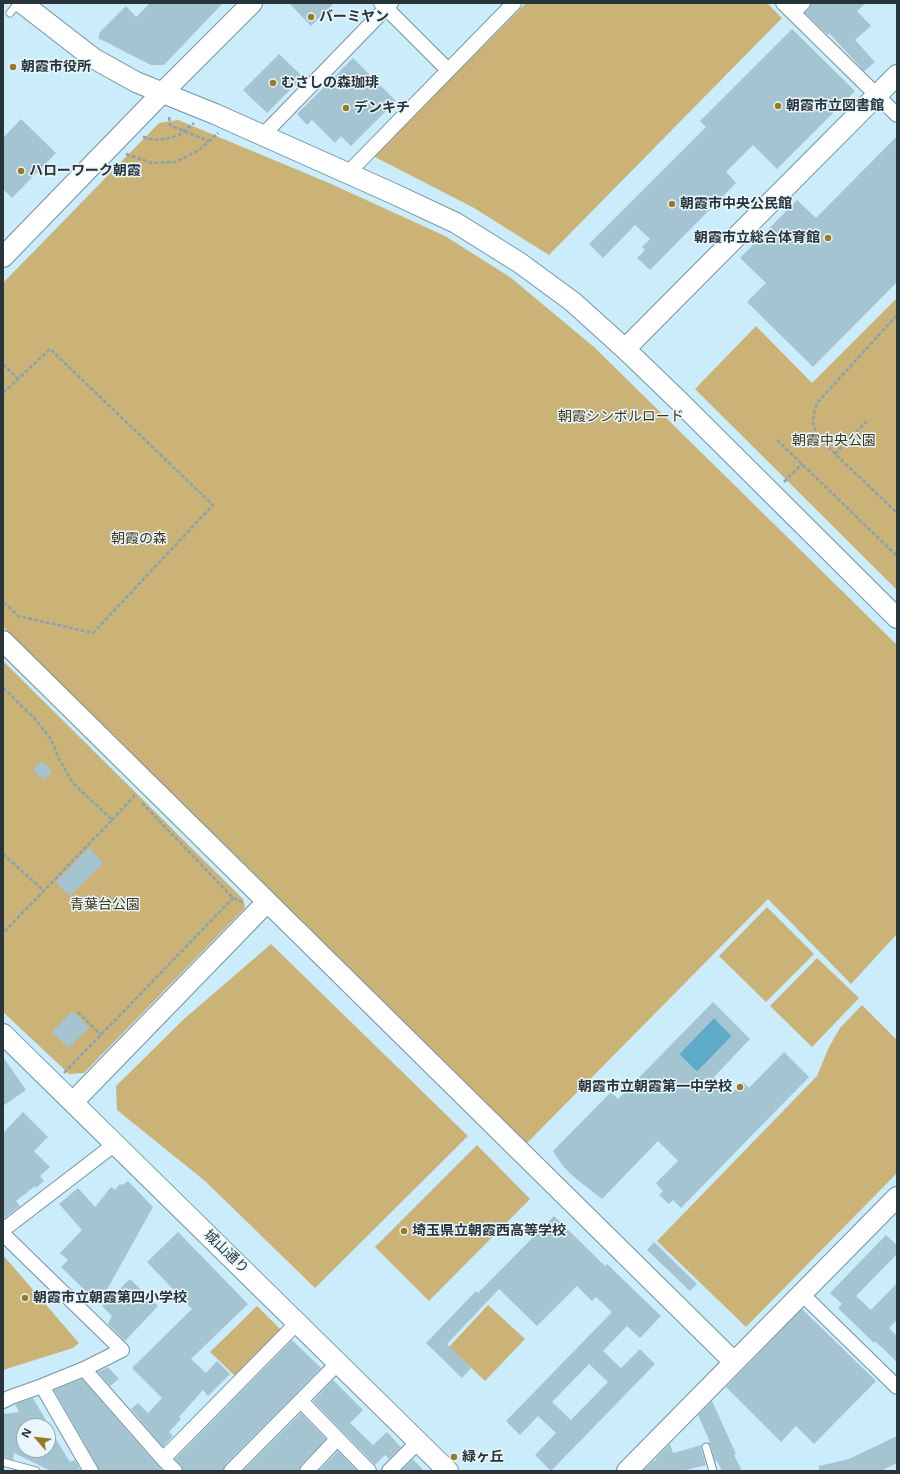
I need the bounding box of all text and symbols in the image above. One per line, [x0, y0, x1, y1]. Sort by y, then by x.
place label: バーミヤン [319, 9, 389, 25]
marker: バーミヤン [306, 12, 316, 22]
place label: 朝霞市役所 [21, 59, 91, 75]
marker: 朝霞市役所 [8, 62, 18, 72]
place label: むさしの森珈琲 [281, 75, 379, 91]
marker: むさしの森珈琲 [268, 78, 278, 88]
place label: 朝霞市立図書館 [786, 98, 884, 114]
place label: デンキチ [354, 100, 410, 116]
marker: 朝霞市立図書館 [773, 101, 783, 111]
marker: デンキチ [341, 103, 351, 113]
place label: ハローワーク朝霞 [29, 163, 141, 179]
marker: ハローワーク朝霞 [16, 166, 26, 176]
place label: 朝霞市中央公民館 [680, 196, 792, 212]
marker: 朝霞市中央公民館 [667, 199, 677, 209]
place label: 朝霞市立総合体育館 [694, 230, 820, 246]
marker: 朝霞市立総合体育館 [823, 233, 833, 243]
park label: 朝霞シンボルロード [558, 409, 684, 425]
park label: 朝霞中央公園 [792, 433, 876, 449]
park label: 朝霞の森 [111, 531, 167, 547]
park label: 青葉台公園 [70, 897, 140, 913]
place label: 朝霞市立朝霞第一中学校 [578, 1079, 732, 1095]
marker: 朝霞市立朝霞第一中学校 [735, 1082, 745, 1092]
place label: 埼玉県立朝霞西高等学校 [412, 1223, 566, 1239]
marker: 埼玉県立朝霞西高等学校 [399, 1226, 409, 1236]
street label: 城山通り [200, 1227, 252, 1277]
place label: 朝霞市立朝霞第四小学校 [33, 1290, 187, 1306]
marker: 朝霞市立朝霞第四小学校 [20, 1293, 30, 1303]
north arrow [16, 1418, 56, 1458]
text: N [17, 1425, 35, 1440]
place label: 緑ヶ丘 [462, 1449, 504, 1465]
marker: 緑ヶ丘 [449, 1452, 459, 1462]

